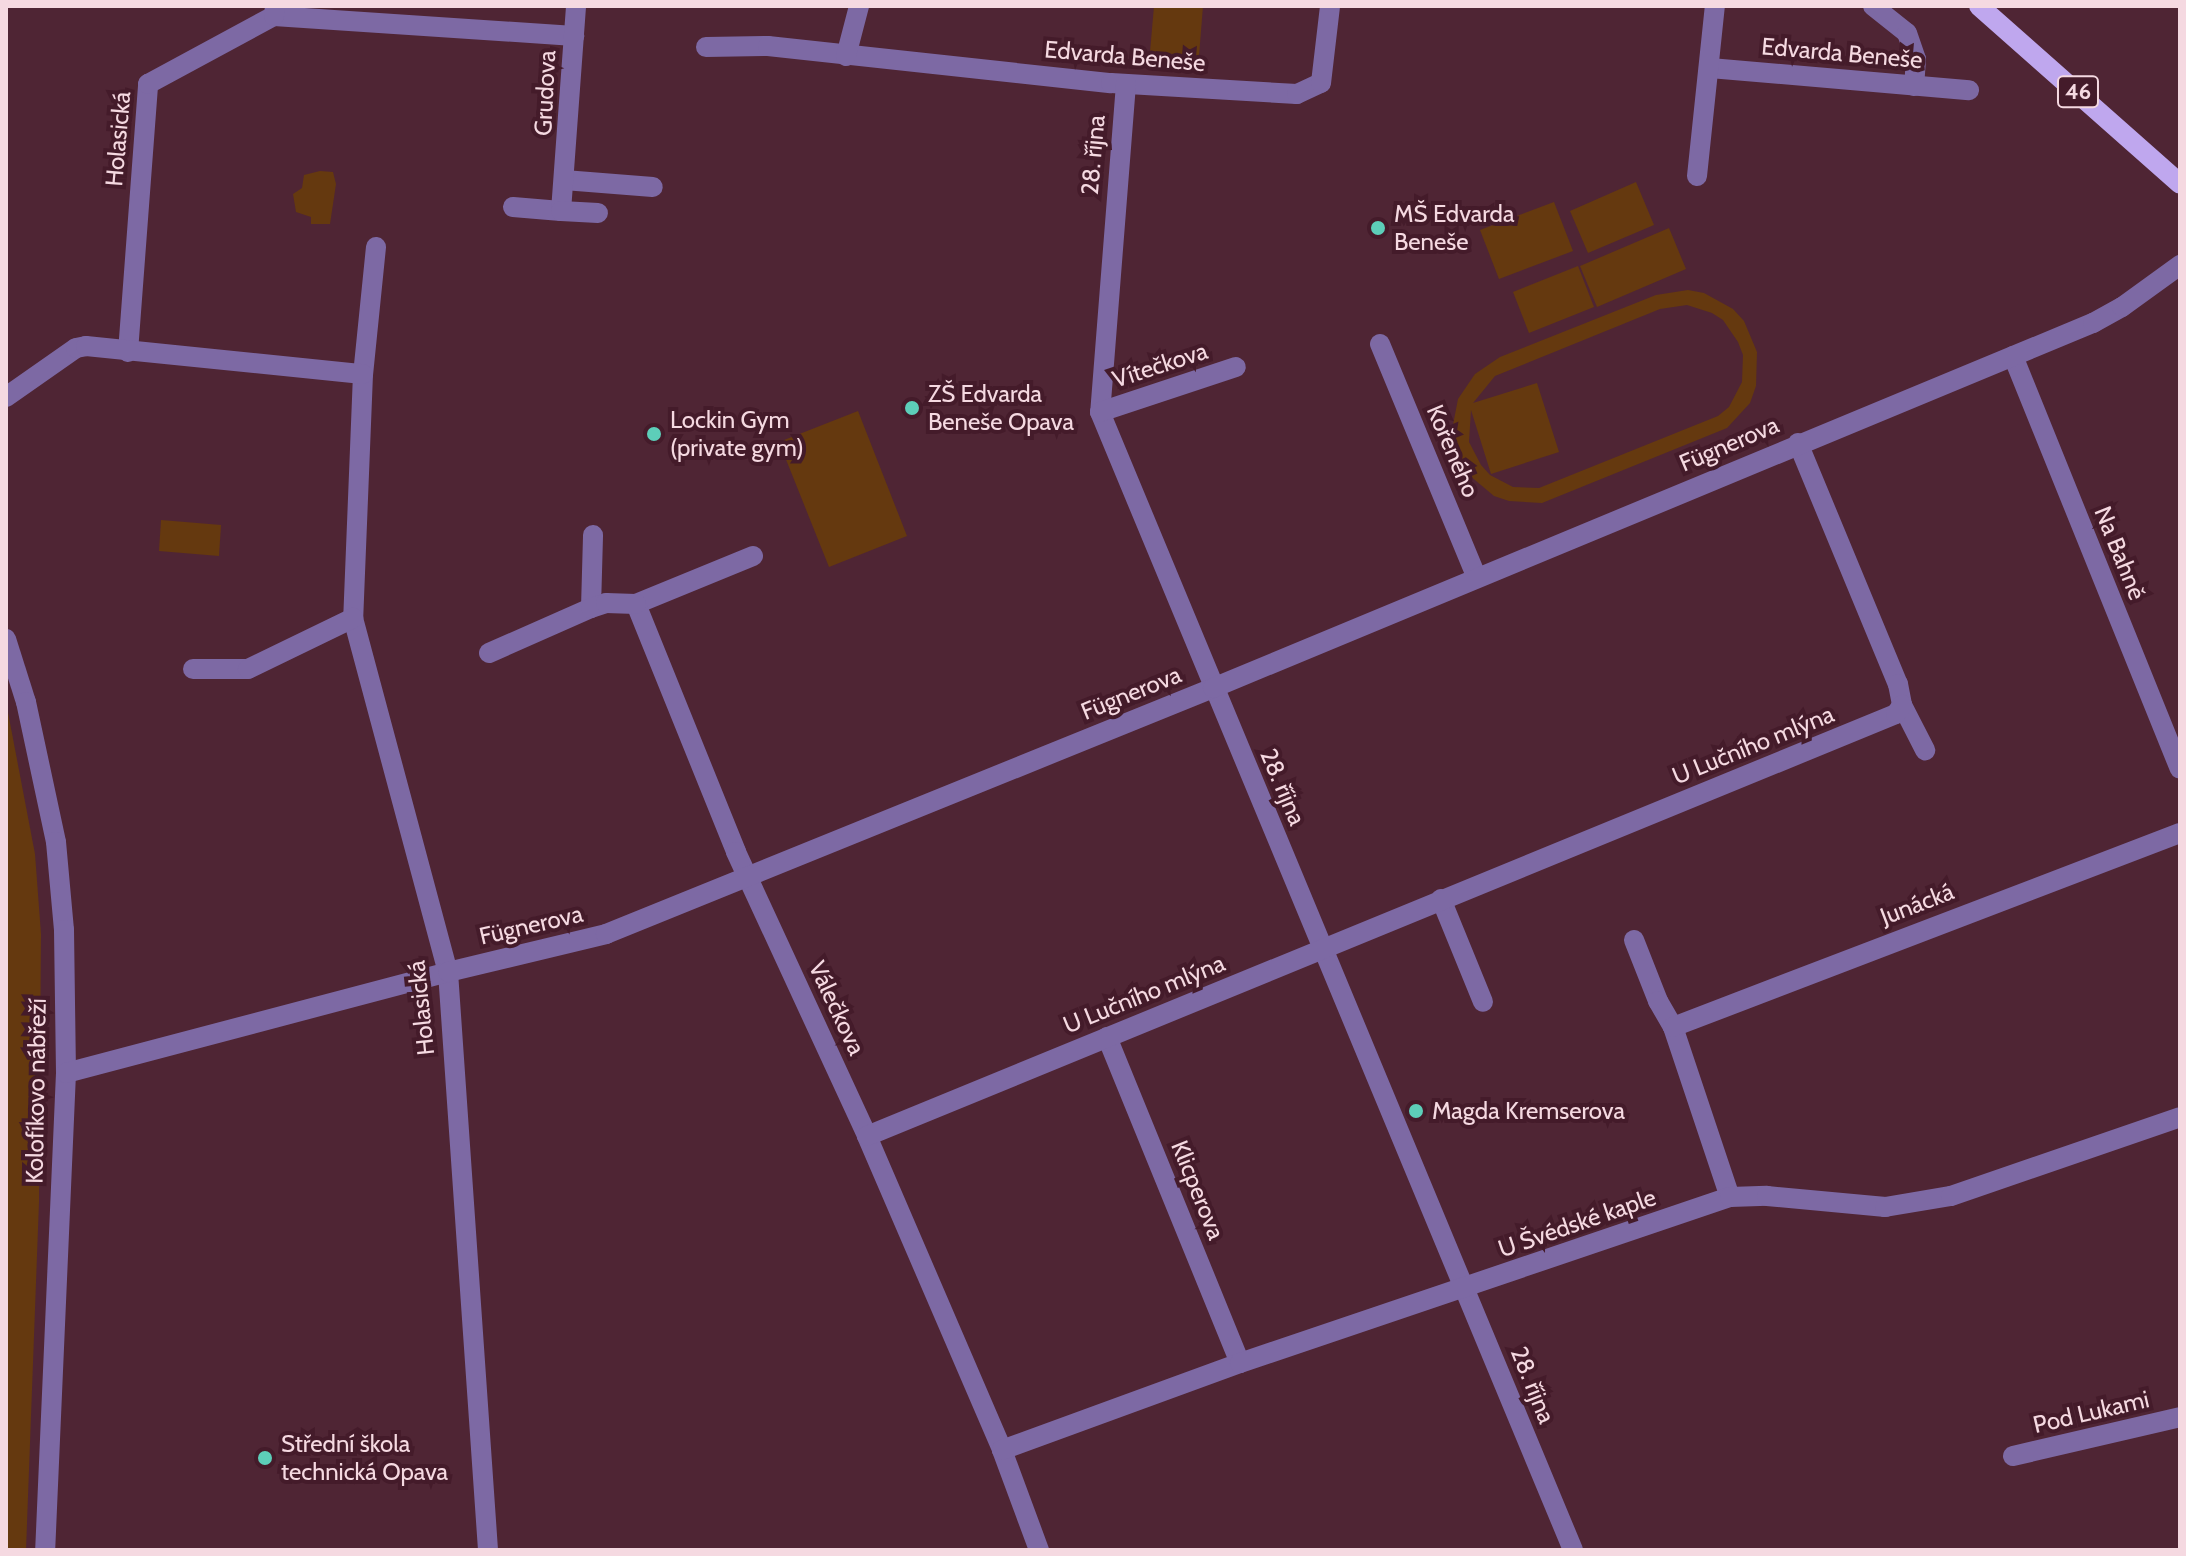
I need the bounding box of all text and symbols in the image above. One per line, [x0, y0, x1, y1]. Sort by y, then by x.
street label: Edvarda Beneše [1760, 32, 1924, 74]
street label: Edvarda Beneše [1043, 35, 1207, 77]
street label: Grudova [528, 49, 562, 137]
road number: 46 [2056, 74, 2100, 110]
street label: Holasická [100, 90, 136, 188]
street label: 28. října [1075, 114, 1111, 196]
place label: MŠ Edvarda Beneše [1394, 200, 1514, 256]
marker: MŠ Edvarda Beneše [1369, 219, 1387, 237]
street label: Vítečkova [1109, 336, 1211, 394]
place label: ZŠ Edvarda Beneše Opava [928, 380, 1074, 436]
marker: ZŠ Edvarda Beneše Opava [903, 399, 921, 417]
street label: Kořeného [1421, 400, 1485, 502]
place label: Lockin Gym (private gym) [670, 406, 804, 462]
street label: Fügnerova [1675, 410, 1783, 478]
marker: Lockin Gym (private gym) [645, 425, 663, 443]
street label: Na Bahně [2088, 502, 2152, 604]
street label: Fügnerova [1077, 660, 1185, 726]
street label: U Lučního mlýna [1668, 699, 1838, 791]
street label: 28. října [1254, 744, 1312, 830]
street label: Junácká [1876, 877, 1958, 931]
street label: Fügnerova [476, 899, 586, 951]
street label: U Lučního mlýna [1059, 948, 1229, 1040]
street label: Válečkova [803, 956, 871, 1060]
street label: Holasická [402, 959, 440, 1057]
street label: Kolofíkovo nábřeží [20, 998, 52, 1184]
place label: Magda Kremserova [1432, 1097, 1625, 1125]
marker: Magda Kremserova [1407, 1102, 1425, 1120]
street label: Klicperova [1165, 1136, 1231, 1244]
street label: U Švédské kaple [1494, 1183, 1660, 1263]
street label: 28. října [1505, 1342, 1561, 1428]
street label: Pod Lukami [2030, 1385, 2152, 1439]
place label: Střední škola technická Opava [281, 1430, 448, 1486]
marker: Střední škola technická Opava [256, 1449, 274, 1467]

